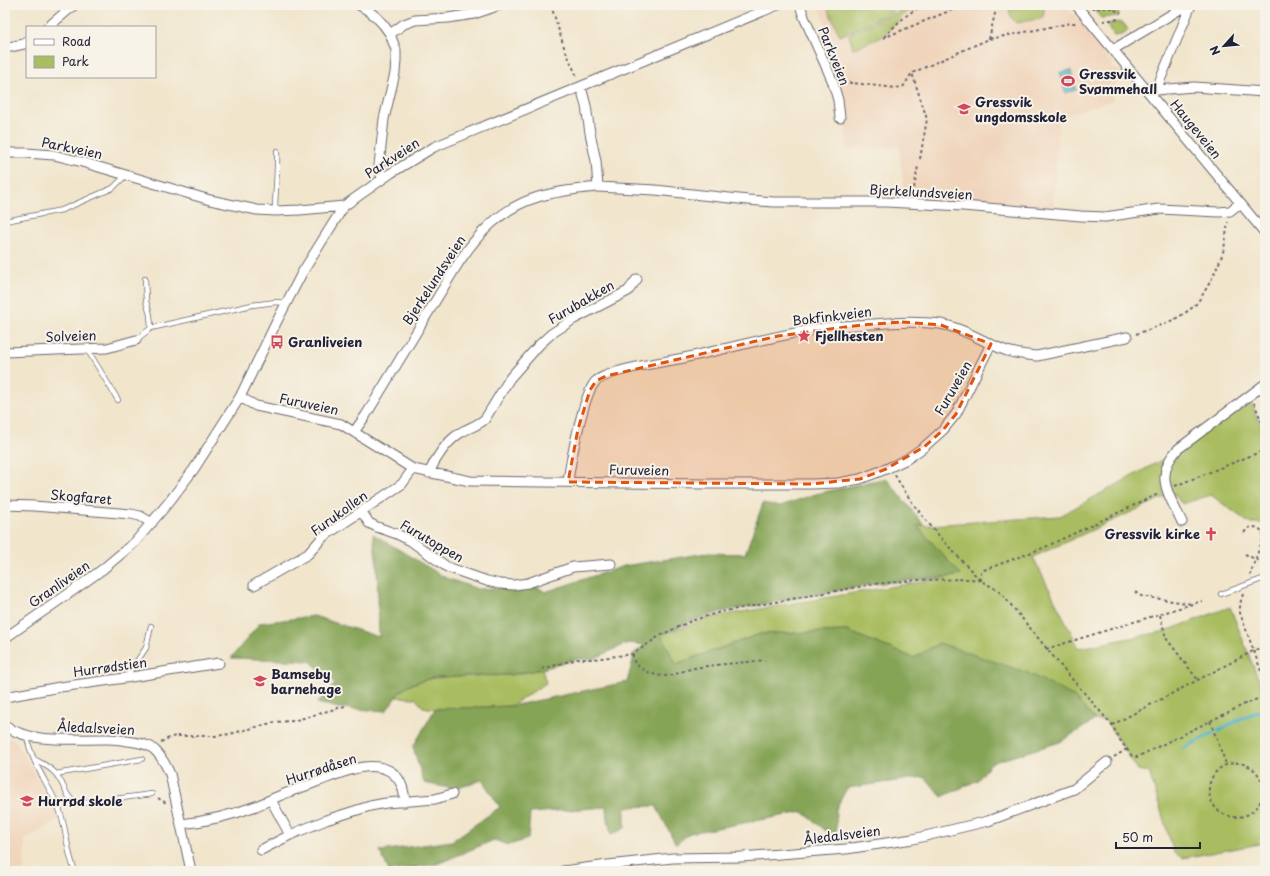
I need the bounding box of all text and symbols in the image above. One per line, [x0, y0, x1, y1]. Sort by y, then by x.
street label: Parkveien [814, 24, 855, 88]
legend [26, 26, 156, 78]
north arrow [1204, 26, 1244, 66]
text: Road [62, 32, 91, 50]
text: N [1205, 43, 1224, 59]
text: Park [62, 52, 89, 70]
place label: Gressvik Svømmehall [1079, 64, 1157, 98]
sports icon: Gressvik Svømmehall [1060, 73, 1076, 89]
place label: Gressvik ungdomsskole [975, 92, 1067, 126]
street label: Haugeveien [1166, 95, 1226, 163]
school or university icon: Gressvik ungdomsskole [956, 101, 972, 117]
street label: Parkveien [40, 132, 104, 163]
street label: Parkveien [361, 133, 423, 182]
street label: Bjerkelundsveien [869, 179, 973, 204]
street label: Bjerkelundsveien [398, 231, 470, 328]
street label: Furubakken [544, 275, 617, 328]
street label: Bokfinkveien [791, 301, 873, 330]
street label: Solveien [45, 325, 97, 346]
place label: Fjellhesten [815, 326, 884, 345]
place icon: Fjellhesten [796, 328, 812, 344]
place label: Granliveien [288, 332, 362, 351]
bus stop icon: Granliveien [269, 334, 285, 350]
street label: Furuveien [929, 357, 976, 419]
street label: Furuveien [278, 388, 340, 419]
street label: Furuveien [609, 459, 669, 480]
street label: Skogfaret [50, 484, 113, 509]
street label: Furukollen [306, 486, 371, 540]
street label: Furutoppen [397, 515, 468, 566]
place label: Gressvik kirke [1104, 524, 1200, 543]
church icon: Gressvik kirke [1203, 526, 1219, 542]
street label: Granliveien [24, 556, 93, 612]
street label: Hurrødstien [72, 652, 148, 681]
place label: Bamseby barnehage [271, 664, 341, 698]
school or university icon: Bamseby barnehage [252, 673, 268, 689]
street label: Åledalsveien [57, 716, 135, 739]
street label: Hurrødåsen [283, 748, 359, 789]
place label: Hurrød skole [38, 791, 123, 810]
school or university icon: Hurrød skole [19, 793, 35, 809]
street label: Åledalsveien [802, 820, 882, 849]
scale bar [1116, 824, 1200, 850]
text: 50 m [1122, 828, 1153, 846]

